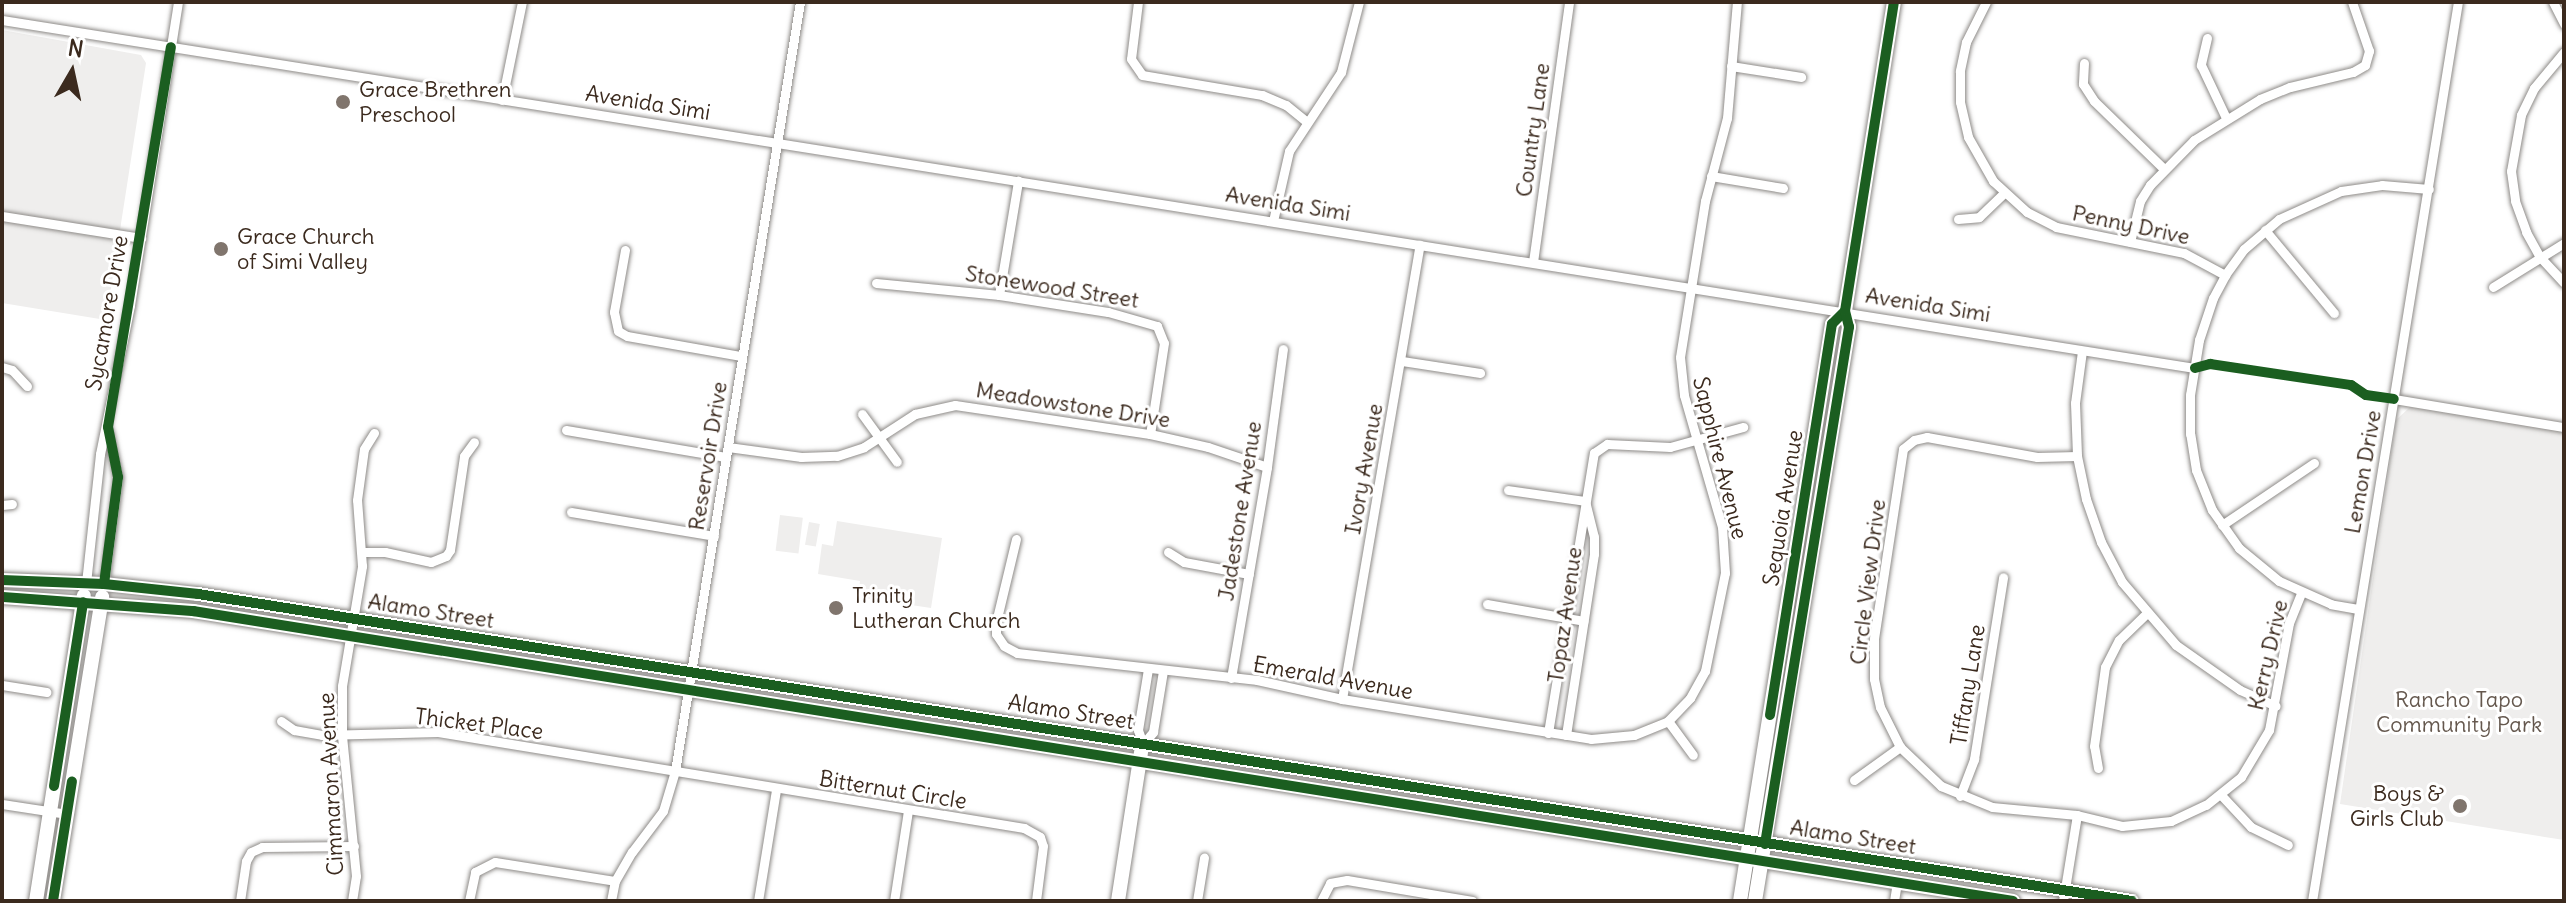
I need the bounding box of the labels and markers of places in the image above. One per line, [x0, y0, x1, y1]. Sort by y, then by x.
place label: Grace Brethren Preschool [359, 76, 512, 128]
marker: Grace Brethren Preschool [334, 93, 352, 111]
place label: Grace Church of Simi Valley [237, 223, 375, 274]
marker: Grace Church of Simi Valley [212, 240, 230, 258]
place label: Trinity Lutheran Church [852, 582, 1020, 634]
marker: Trinity Lutheran Church [827, 599, 845, 617]
place label: Boys & Girls Club [2350, 780, 2444, 832]
marker: Boys & Girls Club [2451, 797, 2469, 815]

